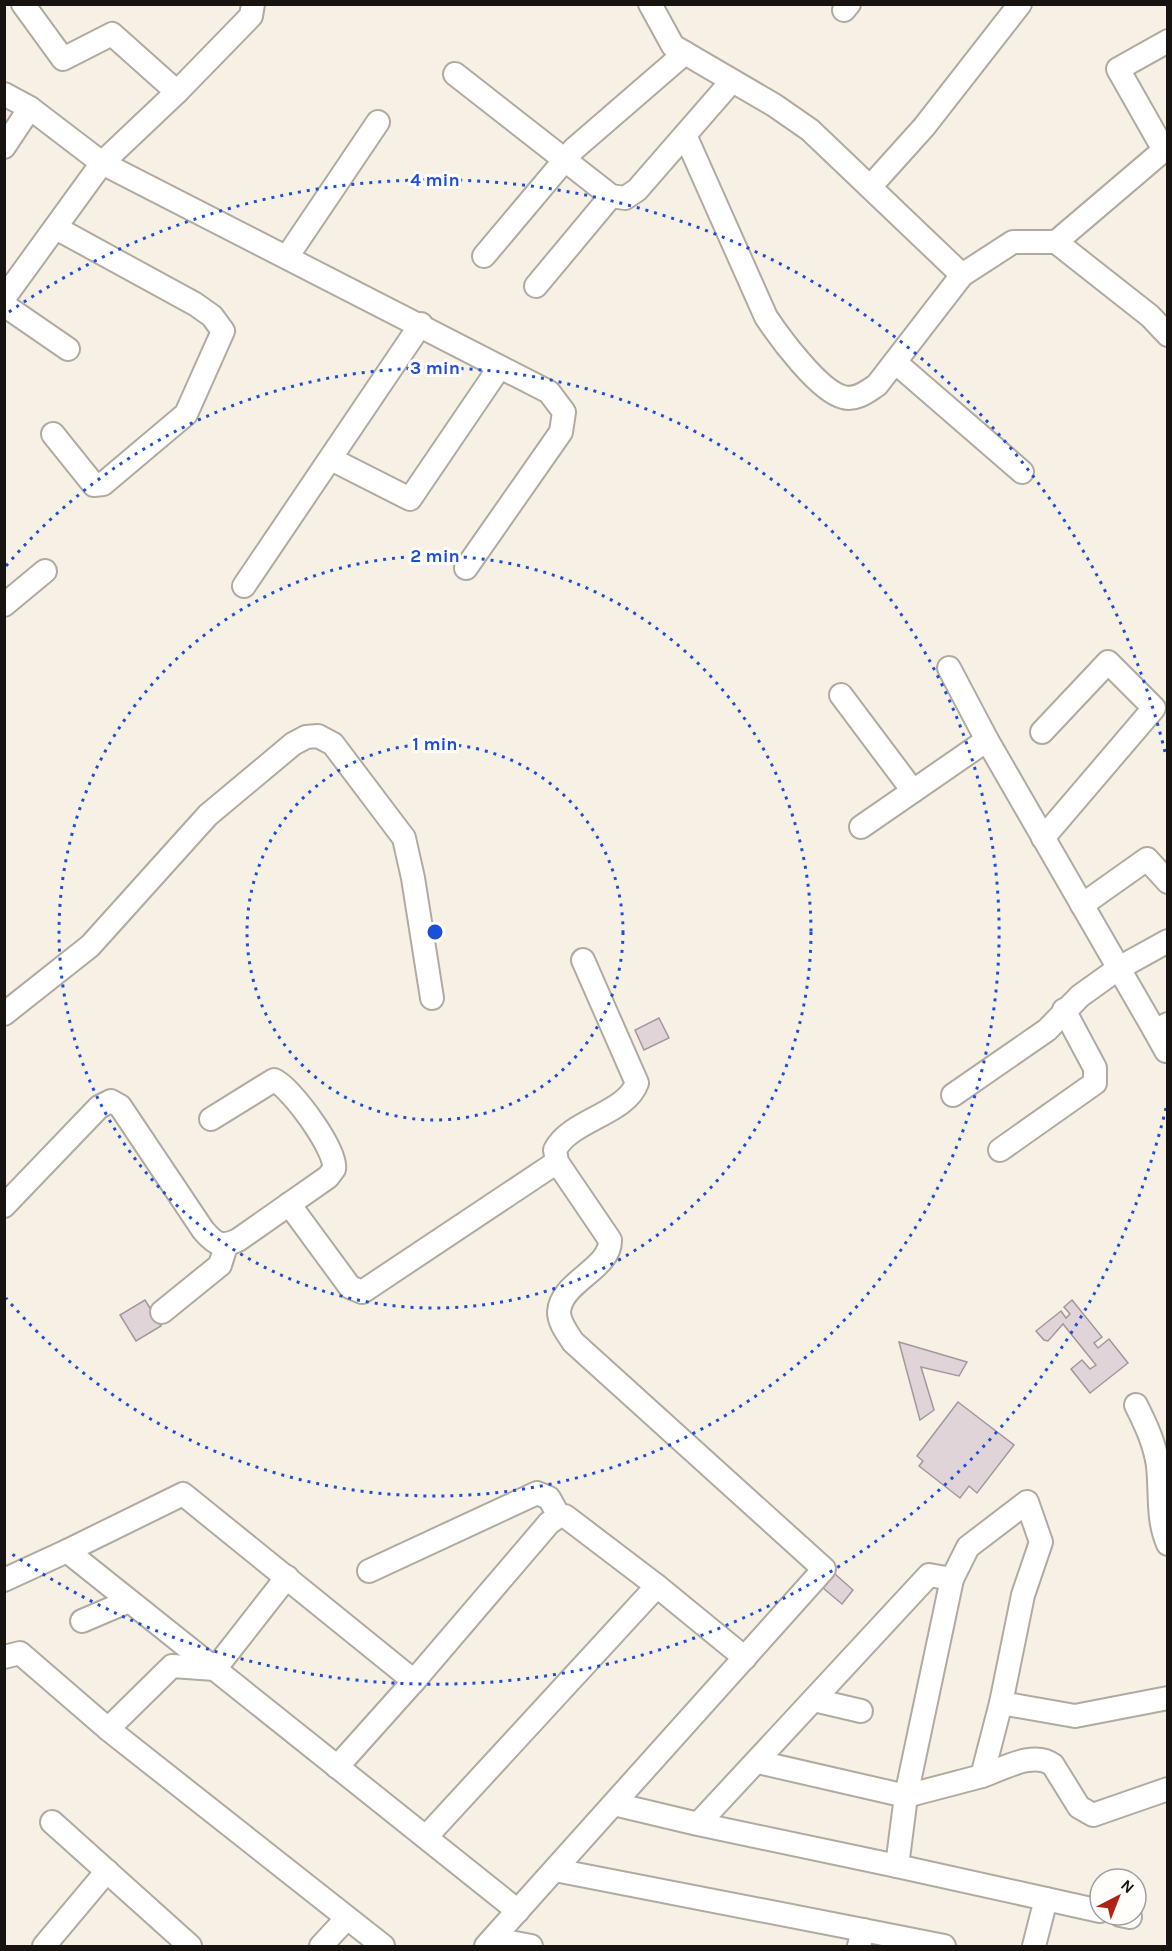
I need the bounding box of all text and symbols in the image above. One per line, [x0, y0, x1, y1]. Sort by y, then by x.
text: 4 min [410, 169, 460, 191]
text: 3 min [410, 357, 460, 379]
text: 2 min [410, 545, 460, 567]
text: 1 min [412, 733, 458, 755]
centre of rings [425, 922, 445, 942]
north arrow [1088, 1867, 1148, 1927]
text: N [1117, 1875, 1138, 1897]

